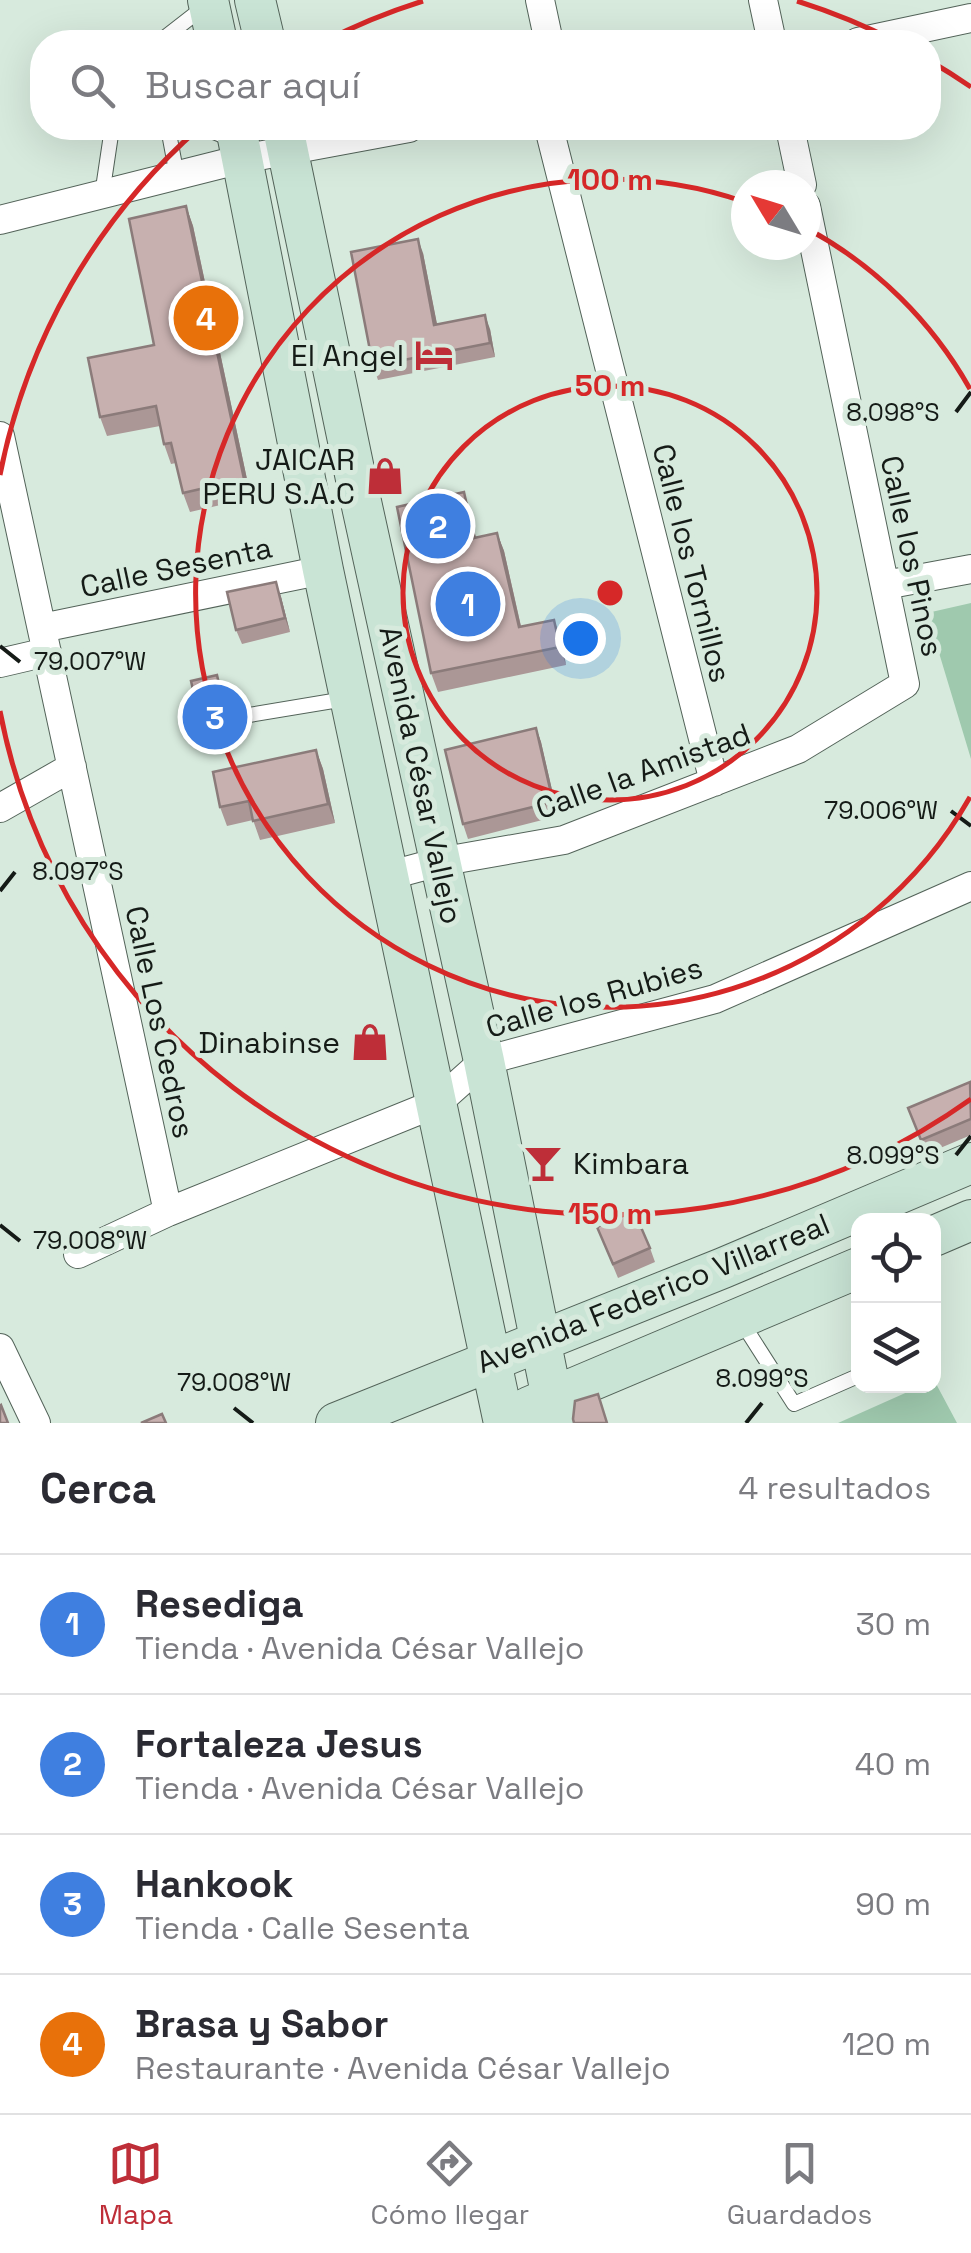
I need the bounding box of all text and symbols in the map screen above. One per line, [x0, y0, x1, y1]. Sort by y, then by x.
search box [30, 30, 941, 140]
icon: search [65, 58, 120, 113]
text: Buscar aquí [145, 61, 360, 109]
text: 100 m [567, 160, 653, 199]
north arrow [731, 170, 821, 260]
pin: 4 [174, 280, 238, 356]
hotel icon: El Angel [413, 334, 455, 376]
place label: El Angel [291, 336, 404, 375]
text: 50 m [575, 366, 645, 405]
text: 8.098°S [846, 396, 940, 428]
place label: JAICAR PERU S.A.C [202, 440, 355, 513]
street label: Calle los Tornillos [643, 440, 741, 686]
street label: Calle los Pinos [872, 452, 952, 660]
shop icon: JAICAR PERU S.A.C [364, 455, 406, 497]
pin: 2 [406, 488, 470, 564]
street label: Calle Sesenta [76, 528, 276, 606]
pin: 1 [436, 566, 500, 642]
centre of rings [592, 575, 628, 611]
your location [555, 613, 606, 664]
street label: Avenida César Vallejo [370, 623, 472, 927]
text: 79.007°W [34, 645, 146, 677]
pin: 3 [182, 680, 248, 754]
street label: Calle la Amistad [530, 714, 756, 828]
text: 79.006°W [824, 794, 938, 826]
text: 8.097°S [32, 855, 124, 887]
street label: Calle Los Cedros [116, 902, 204, 1142]
street label: Calle los Rubies [481, 947, 707, 1047]
shop icon: Dinabinse [349, 1021, 391, 1063]
place label: Dinabinse [198, 1023, 340, 1062]
text: 8.099°S [847, 1139, 940, 1171]
bar icon: Kimbara [522, 1142, 564, 1184]
place label: Kimbara [573, 1144, 689, 1183]
text: 150 m [568, 1194, 652, 1233]
street label: Avenida Federico Villarreal [471, 1204, 835, 1382]
map controls [851, 1213, 941, 1393]
button: locate [851, 1213, 941, 1303]
text: 79.008°W [33, 1224, 147, 1256]
button: layers [851, 1303, 941, 1393]
text: 8.099°S [716, 1362, 809, 1394]
text: 79.008°W [177, 1366, 291, 1398]
text: Cerca [40, 1462, 156, 1515]
text: 4 resultados [738, 1468, 931, 1508]
text: Resediga [135, 1580, 303, 1628]
text: 1 [65, 1604, 80, 1644]
text: 30 m [855, 1604, 931, 1644]
text: Tienda · Avenida César Vallejo [135, 1628, 585, 1668]
text: Fortaleza Jesus [135, 1720, 423, 1768]
text: 2 [63, 1744, 82, 1784]
text: 40 m [855, 1744, 931, 1784]
text: Tienda · Avenida César Vallejo [135, 1768, 585, 1808]
text: Hankook [135, 1860, 294, 1908]
text: 3 [63, 1884, 82, 1924]
text: 90 m [855, 1884, 931, 1924]
text: Tienda · Calle Sesenta [135, 1908, 470, 1948]
text: Brasa y Sabor [135, 2000, 389, 2048]
text: 4 [62, 2024, 83, 2064]
text: 120 m [842, 2024, 931, 2064]
text: Restaurante · Avenida César Vallejo [135, 2048, 671, 2088]
tab: Mapa [99, 2136, 173, 2232]
tab: Cómo llegar [371, 2136, 529, 2232]
tab: Guardados [727, 2136, 872, 2232]

